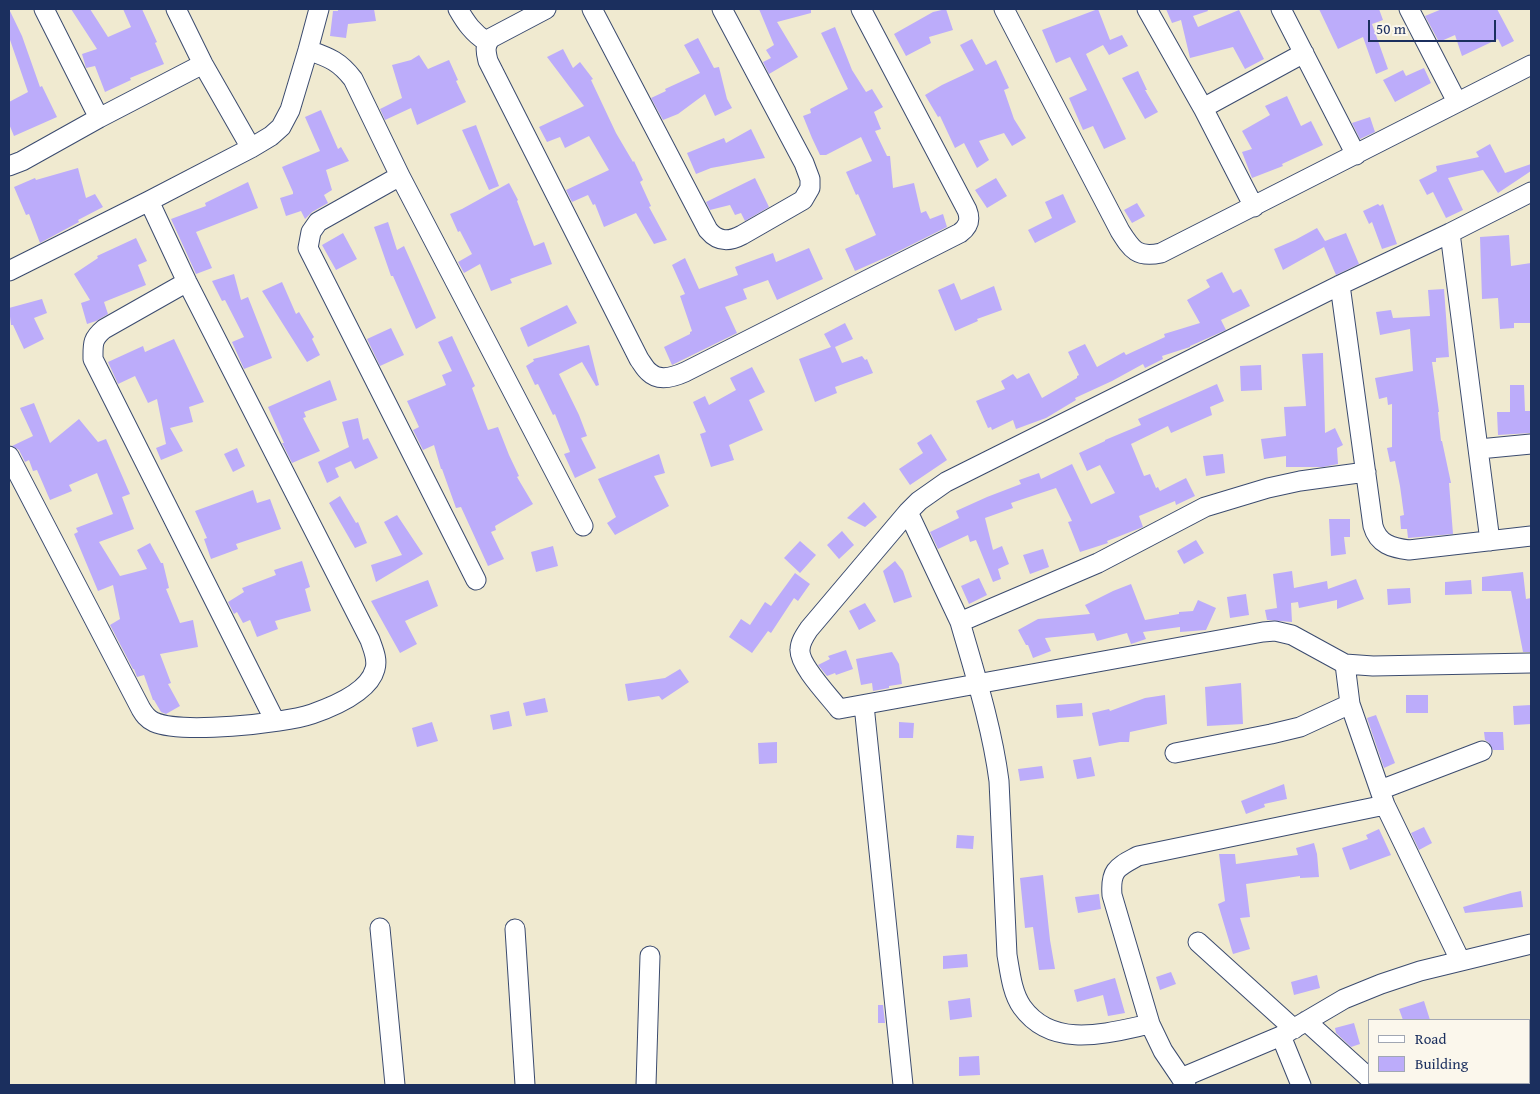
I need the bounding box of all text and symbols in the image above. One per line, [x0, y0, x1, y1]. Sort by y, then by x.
scale bar [1370, 10, 1498, 42]
text: 50 m [1376, 18, 1406, 39]
legend [1368, 1019, 1530, 1084]
text: Road [1415, 1028, 1446, 1049]
text: Building [1415, 1053, 1468, 1074]

